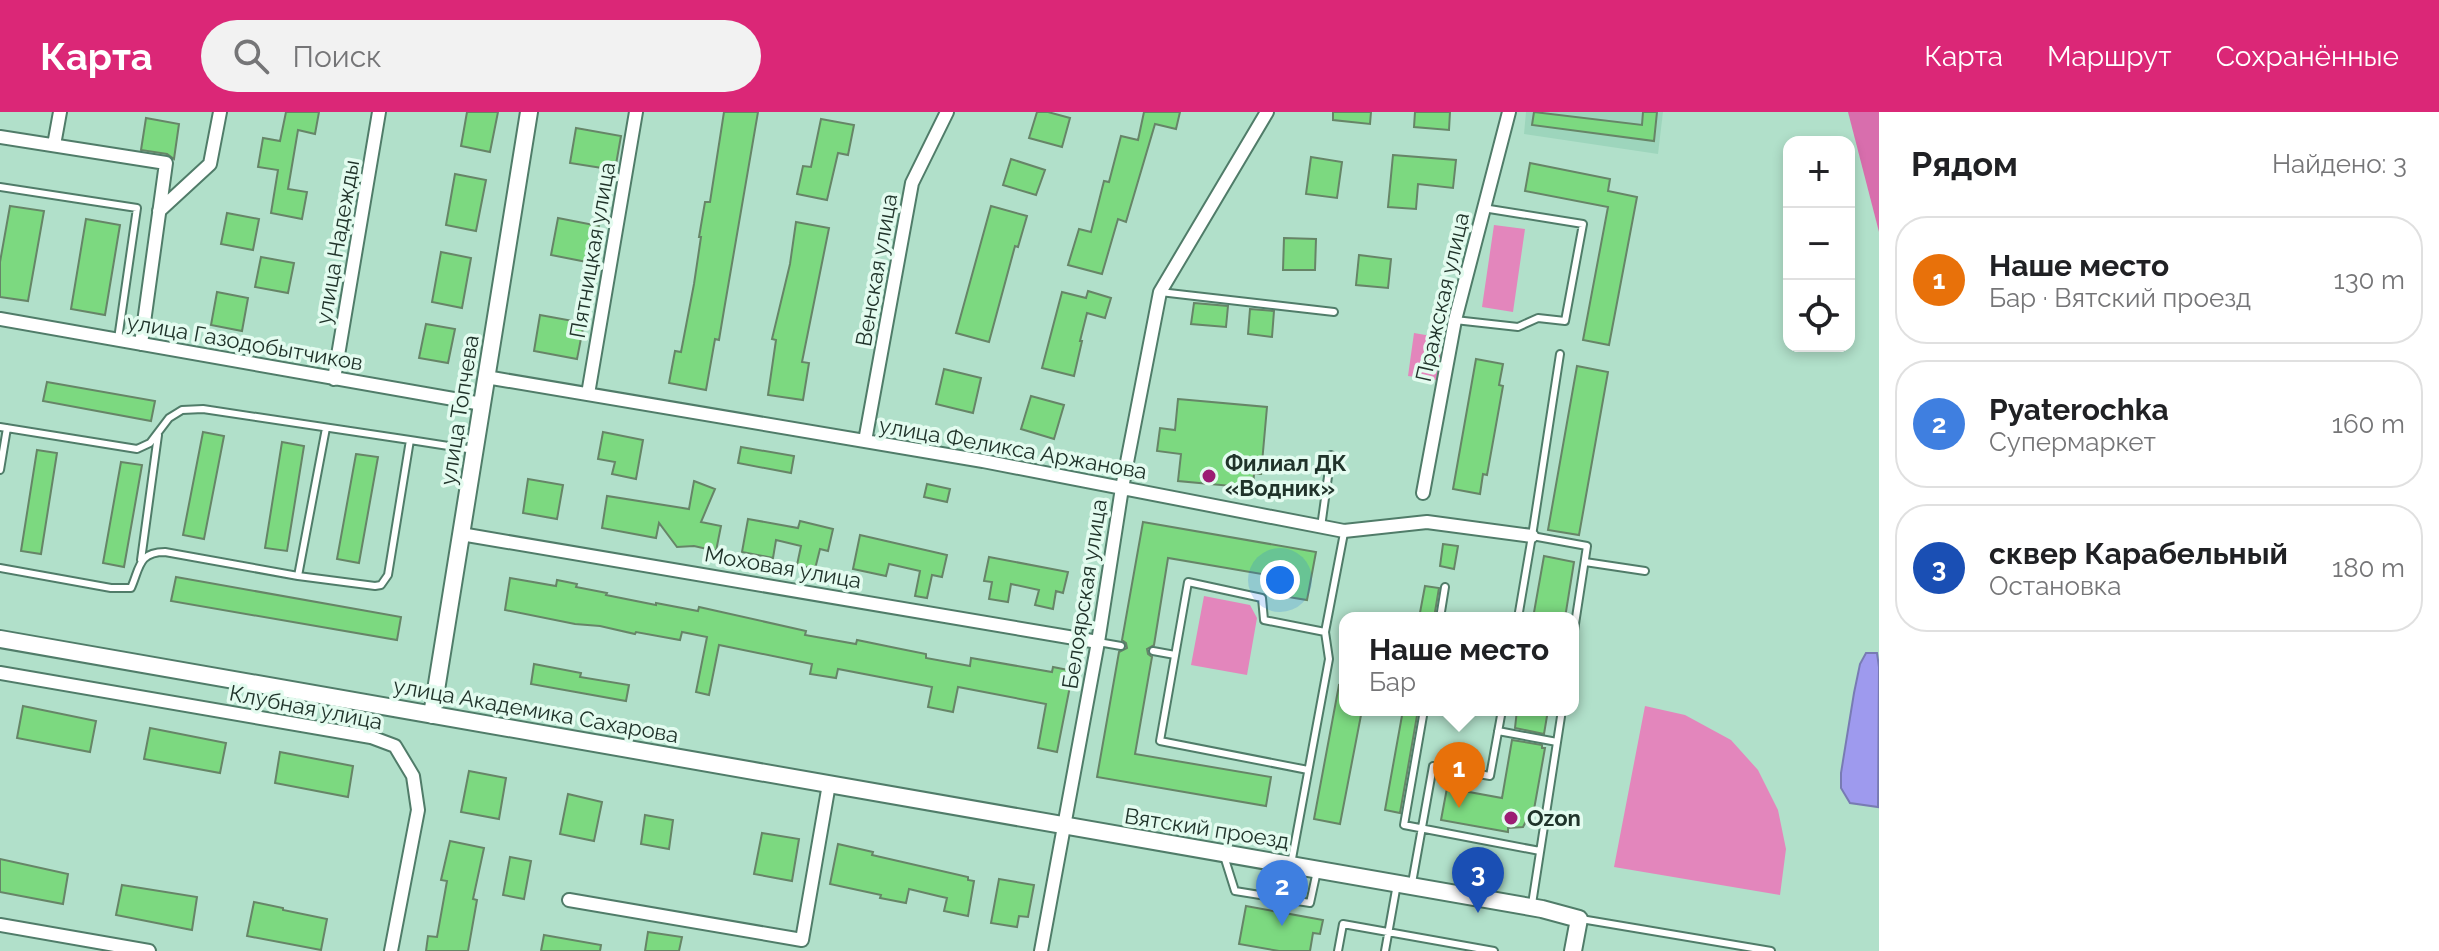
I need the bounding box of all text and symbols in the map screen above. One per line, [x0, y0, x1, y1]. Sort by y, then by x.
search box [201, 20, 761, 92]
text: Карта [40, 34, 153, 79]
icon: search [229, 34, 273, 78]
text: Поиск [293, 39, 382, 74]
text: Карта [1924, 40, 2003, 73]
text: Маршрут [2047, 40, 2172, 73]
text: Сохранённые [2216, 40, 2399, 73]
map controls [1783, 136, 1855, 352]
button: + [1783, 136, 1855, 208]
text: Рядом [1911, 144, 2018, 184]
text: Найдено: 3 [2272, 149, 2407, 179]
street label: улица Надежды [310, 158, 364, 326]
street label: Пятницкая улица [564, 160, 620, 340]
street label: Венская улица [850, 192, 902, 348]
button: − [1783, 208, 1855, 280]
street label: Пражская улица [1410, 210, 1474, 384]
text: Наше место [1989, 248, 2169, 283]
text: 1 [1933, 265, 1945, 295]
text: 130 m [2334, 265, 2405, 295]
button: locate [1783, 280, 1855, 352]
text: Бар · Вятский проезд [1989, 283, 2251, 313]
street label: улица Газодобытчиков [125, 308, 365, 376]
street label: улица Топчева [434, 333, 484, 487]
text: Pyaterochka [1989, 392, 2169, 427]
text: 2 [1932, 409, 1946, 439]
text: 160 m [2332, 409, 2405, 439]
street label: улица Феликса Аржанова [877, 412, 1149, 484]
text: Супермаркет [1989, 427, 2156, 457]
place label: Филиал ДК «Водник» [1225, 450, 1347, 501]
marker: Филиал ДК «Водник» [1200, 467, 1218, 485]
street label: Белоярская улица [1056, 497, 1112, 691]
text: сквер Карабельный [1989, 536, 2288, 571]
street label: Моховая улица [703, 540, 863, 594]
text: 3 [1932, 553, 1946, 583]
text: 180 m [2332, 553, 2405, 583]
your location [1260, 560, 1300, 600]
text: Остановка [1989, 571, 2121, 601]
popup [1339, 612, 1579, 716]
text: Наше место [1369, 632, 1549, 667]
text: Бар [1369, 667, 1416, 697]
street label: улица Академика Сахарова [391, 672, 681, 748]
street label: Клубная улица [227, 679, 385, 735]
pin: 1 [1433, 742, 1485, 808]
street label: Вятский проезд [1123, 802, 1291, 854]
place label: Ozon [1527, 805, 1581, 831]
marker: Ozon [1502, 809, 1520, 827]
pin: 3 [1452, 847, 1504, 913]
pin: 2 [1256, 860, 1308, 926]

